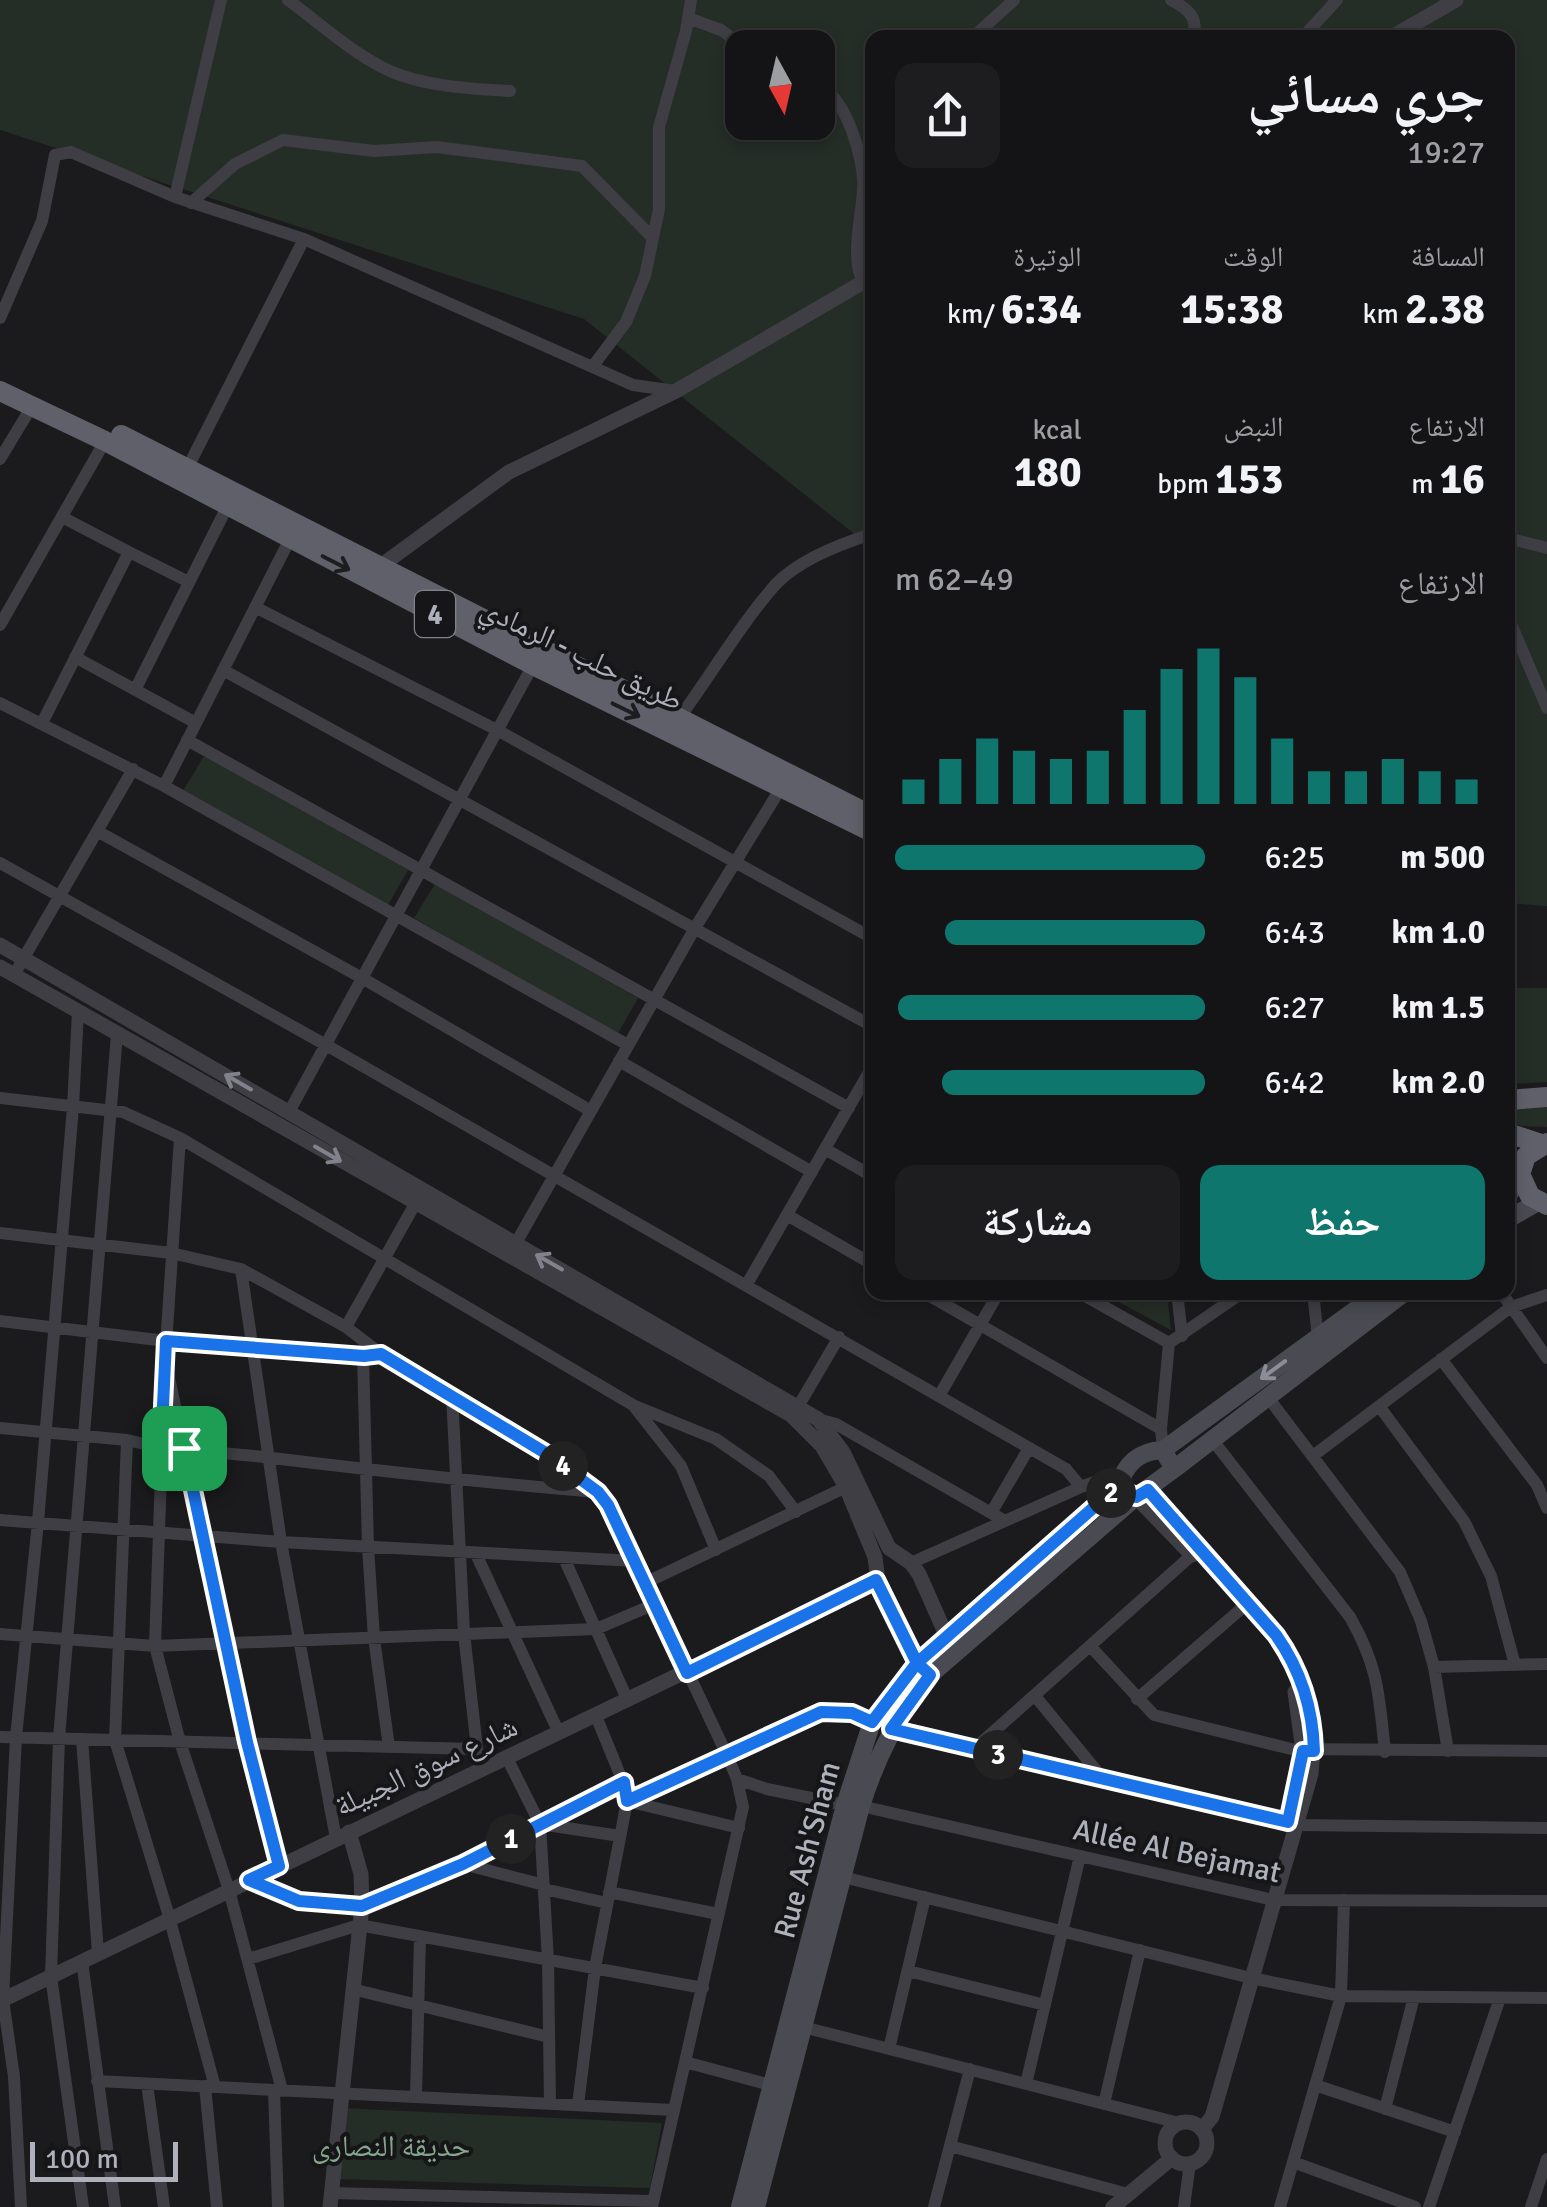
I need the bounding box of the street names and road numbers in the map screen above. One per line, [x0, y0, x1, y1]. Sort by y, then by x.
street label: طريق حلب - الرمادي [473, 589, 689, 724]
road number: 4 [415, 591, 455, 637]
street label: شارع سوق الجبيلة [329, 1708, 523, 1825]
street label: Rue Ash'Sham [766, 1758, 849, 1943]
street label: Allée Al Bejamat [1070, 1811, 1284, 1892]

